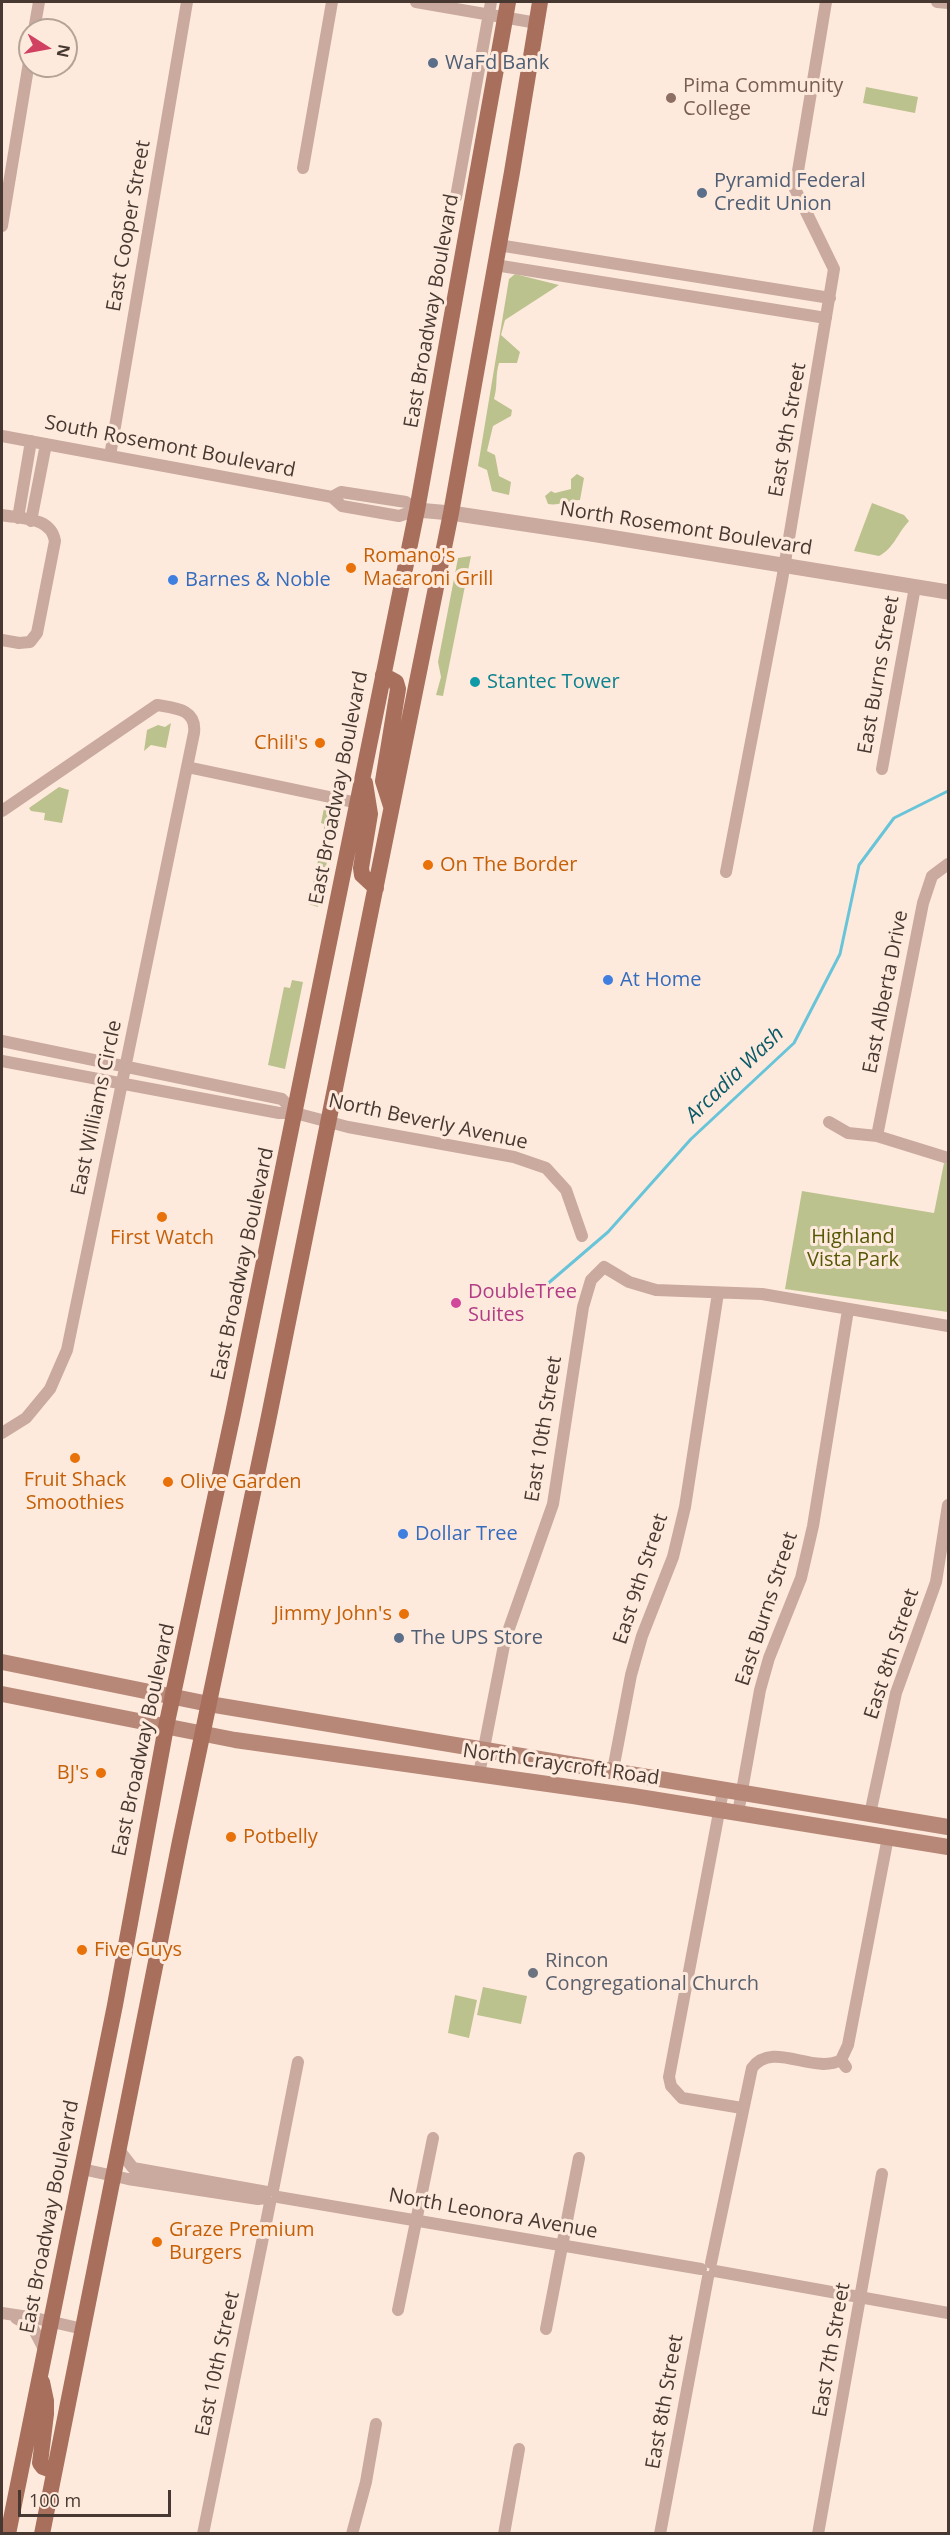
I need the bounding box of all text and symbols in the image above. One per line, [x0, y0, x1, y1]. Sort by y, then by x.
north arrow [18, 18, 78, 78]
text: N [52, 43, 76, 60]
place label: WaFd Bank [445, 51, 549, 75]
marker: WaFd Bank [426, 56, 440, 70]
place label: Pima Community College [683, 74, 843, 121]
marker: Pima Community College [664, 91, 678, 105]
street label: East Cooper Street [102, 139, 156, 313]
place label: Pyramid Federal Credit Union [714, 169, 866, 216]
marker: Pyramid Federal Credit Union [695, 186, 709, 200]
street label: East Broadway Boulevard [400, 192, 464, 430]
street label: East 9th Street [764, 361, 812, 499]
street label: South Rosemont Boulevard [42, 411, 298, 483]
street label: North Rosemont Boulevard [558, 497, 814, 561]
place label: Romano's Macaroni Grill [363, 544, 493, 591]
marker: Romano's Macaroni Grill [344, 561, 358, 575]
place label: Barnes & Noble [185, 568, 331, 592]
marker: Barnes & Noble [166, 573, 180, 587]
street label: East Burns Street [853, 594, 905, 756]
street label: East Broadway Boulevard [305, 669, 373, 907]
place label: Stantec Tower [487, 670, 620, 694]
marker: Stantec Tower [468, 675, 482, 689]
place label: Chili's [254, 731, 308, 755]
marker: Chili's [313, 736, 327, 750]
place label: On The Border [440, 853, 577, 877]
marker: On The Border [421, 858, 435, 872]
street label: East Alberta Drive [858, 908, 914, 1076]
place label: At Home [620, 968, 701, 992]
marker: At Home [601, 973, 615, 987]
street label: East Williams Circle [67, 1018, 127, 1198]
water label: Arcadia Wash [681, 1022, 789, 1128]
street label: North Beverly Avenue [326, 1089, 530, 1155]
street label: East Broadway Boulevard [207, 1145, 279, 1383]
marker: First Watch [155, 1210, 169, 1224]
park label: Highland Vista Park [807, 1225, 899, 1272]
place label: First Watch [110, 1226, 214, 1250]
place label: DoubleTree Suites [468, 1280, 577, 1327]
marker: DoubleTree Suites [449, 1296, 463, 1310]
street label: East 10th Street [521, 1354, 567, 1504]
marker: Fruit Shack Smoothies [68, 1451, 82, 1465]
place label: Fruit Shack Smoothies [24, 1468, 126, 1515]
place label: Olive Garden [180, 1470, 302, 1494]
marker: Olive Garden [161, 1475, 175, 1489]
street label: East 9th Street [609, 1511, 673, 1647]
place label: Dollar Tree [415, 1522, 518, 1546]
marker: Dollar Tree [396, 1527, 410, 1541]
street label: East Burns Street [731, 1529, 803, 1689]
street label: East 8th Street [860, 1586, 924, 1722]
place label: Jimmy John's [273, 1602, 392, 1626]
marker: Jimmy John's [397, 1607, 411, 1621]
street label: East Broadway Boulevard [108, 1621, 180, 1859]
place label: The UPS Store [411, 1626, 543, 1650]
marker: The UPS Store [392, 1631, 406, 1645]
street label: North Craycroft Road [461, 1739, 661, 1791]
place label: BJ's [57, 1761, 89, 1785]
marker: BJ's [94, 1766, 108, 1780]
place label: Potbelly [243, 1825, 318, 1849]
marker: Potbelly [224, 1830, 238, 1844]
place label: Five Guys [94, 1938, 182, 1962]
marker: Five Guys [75, 1943, 89, 1957]
place label: Rincon Congregational Church [545, 1949, 759, 1996]
marker: Rincon Congregational Church [526, 1966, 540, 1980]
street label: East Broadway Boulevard [16, 2098, 84, 2336]
street label: North Leonora Avenue [387, 2184, 599, 2244]
place label: Graze Premium Burgers [169, 2218, 314, 2265]
marker: Graze Premium Burgers [150, 2235, 164, 2249]
street label: East 7th Street [808, 2281, 856, 2419]
street label: East 10th Street [191, 2289, 245, 2439]
street label: East 8th Street [641, 2333, 689, 2471]
scale bar [21, 2478, 174, 2516]
text: 100 m [29, 2488, 81, 2512]

